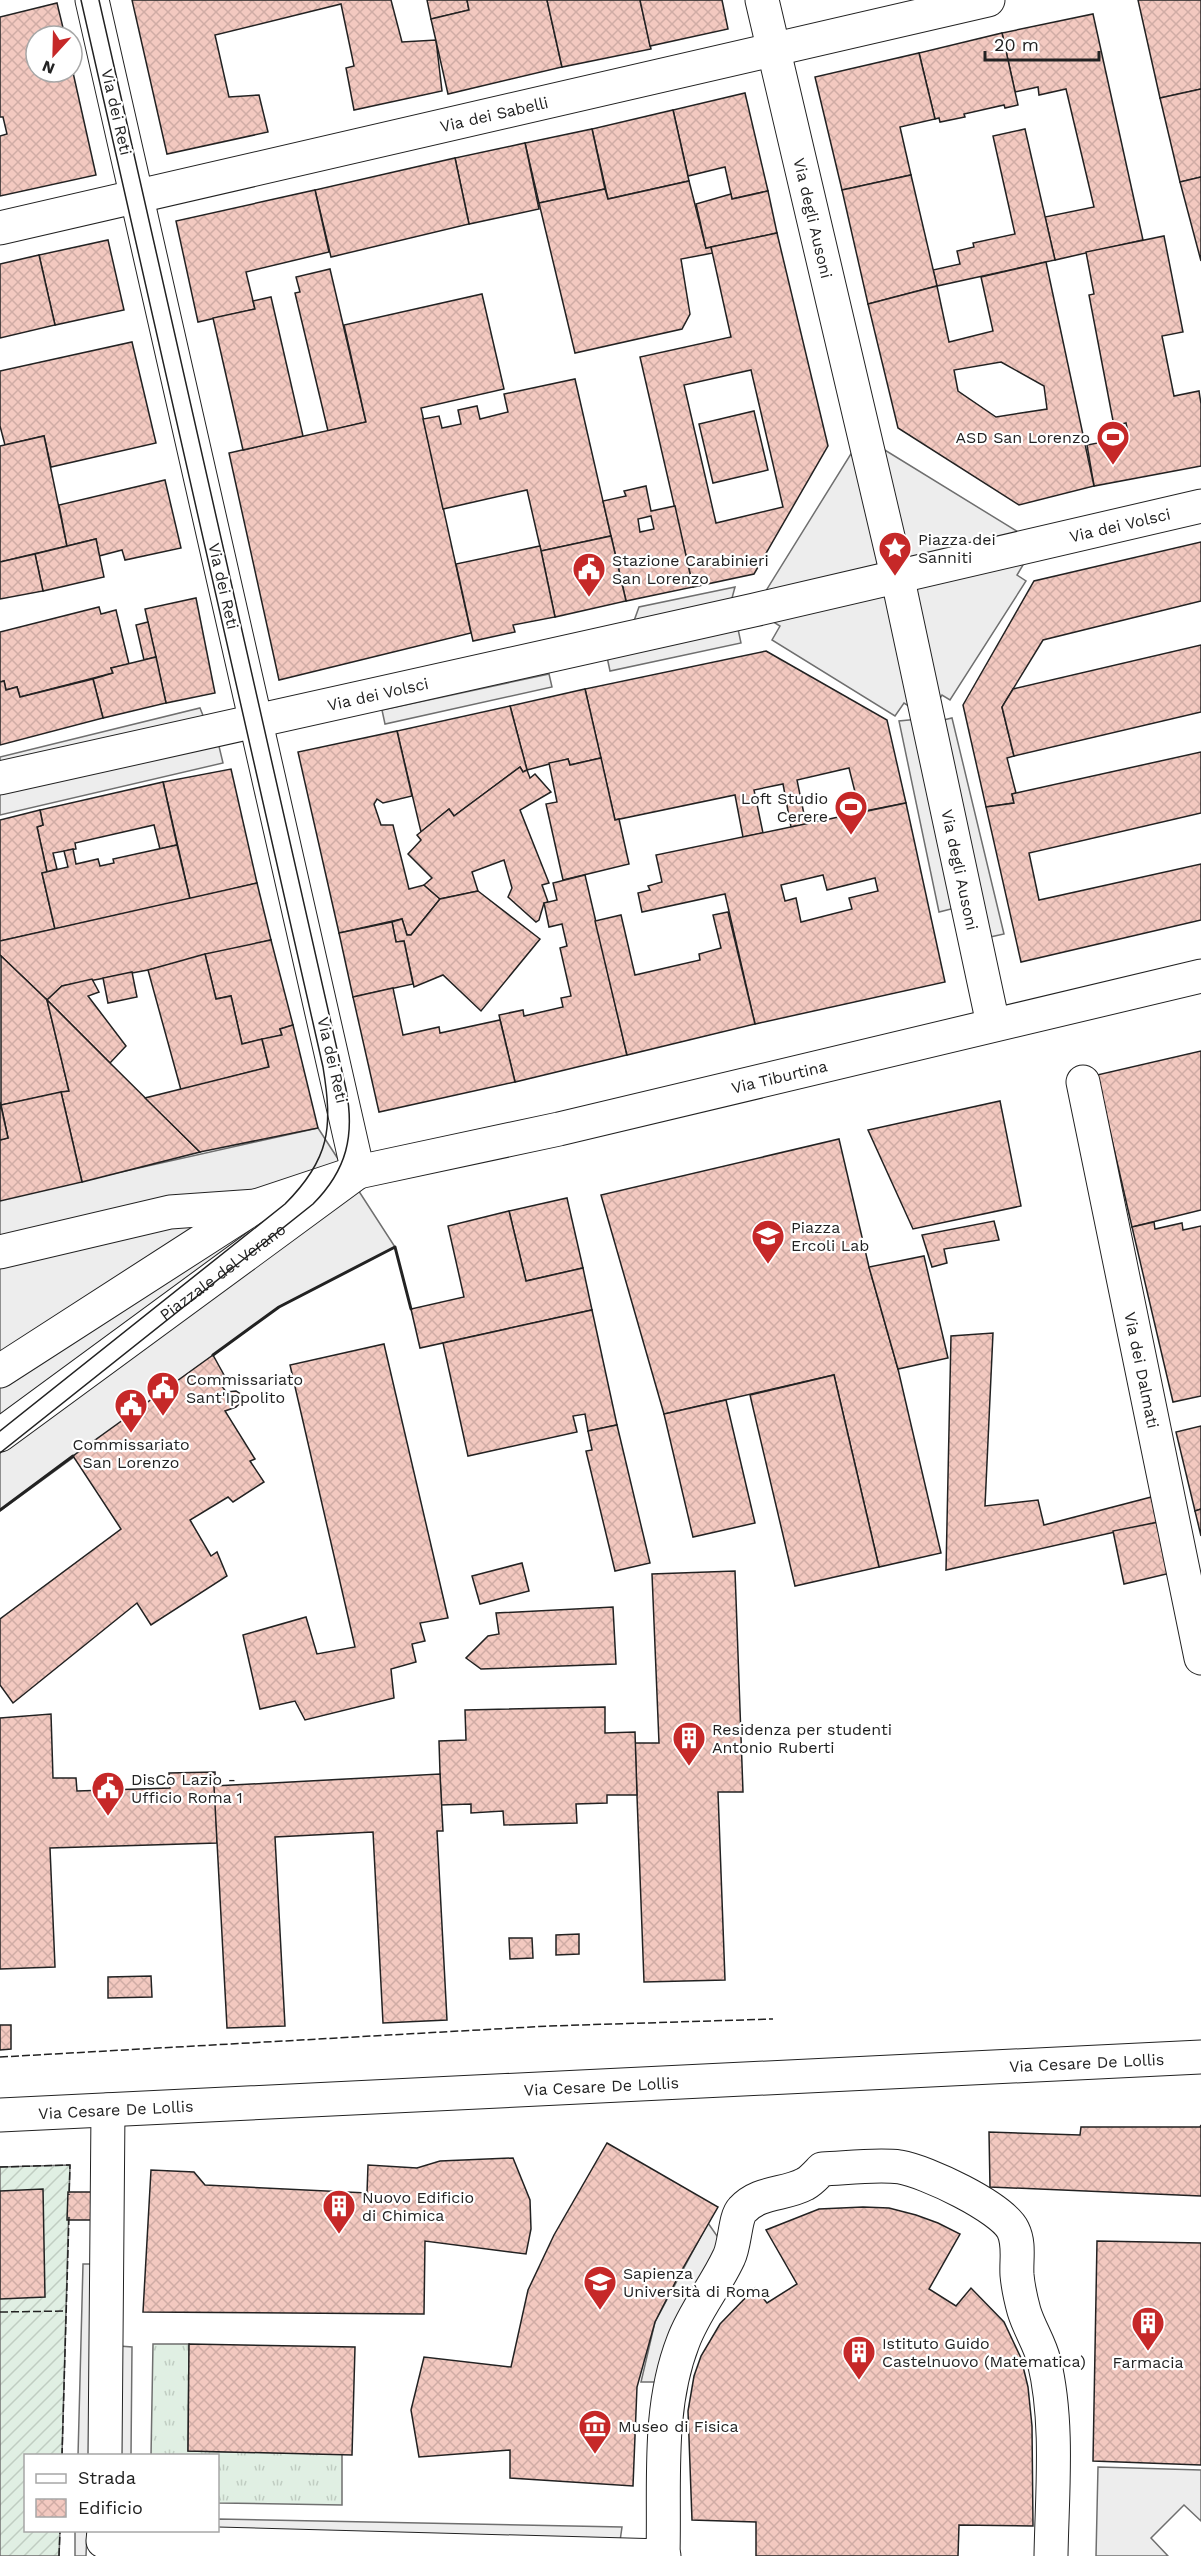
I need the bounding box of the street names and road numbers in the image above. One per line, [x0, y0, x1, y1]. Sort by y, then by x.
street label: Via dei Reti [97, 67, 136, 157]
street label: Via dei Sabelli [438, 93, 550, 136]
street label: Via degli Ausoni [789, 156, 836, 280]
street label: Via dei Volsci [1067, 504, 1172, 546]
street label: Via dei Reti [204, 541, 243, 631]
street label: Via dei Volsci [325, 674, 430, 715]
street label: Via degli Ausoni [937, 808, 982, 932]
street label: Via dei Reti [313, 1015, 352, 1105]
street label: Via Tiburtina [729, 1056, 829, 1098]
street label: Piazzale del Verano [156, 1220, 289, 1324]
street label: Via dei Dalmati [1120, 1310, 1163, 1430]
street label: Via Cesare De Lollis [1009, 2050, 1165, 2076]
street label: Via Cesare De Lollis [523, 2073, 679, 2100]
street label: Via Cesare De Lollis [38, 2097, 194, 2123]

